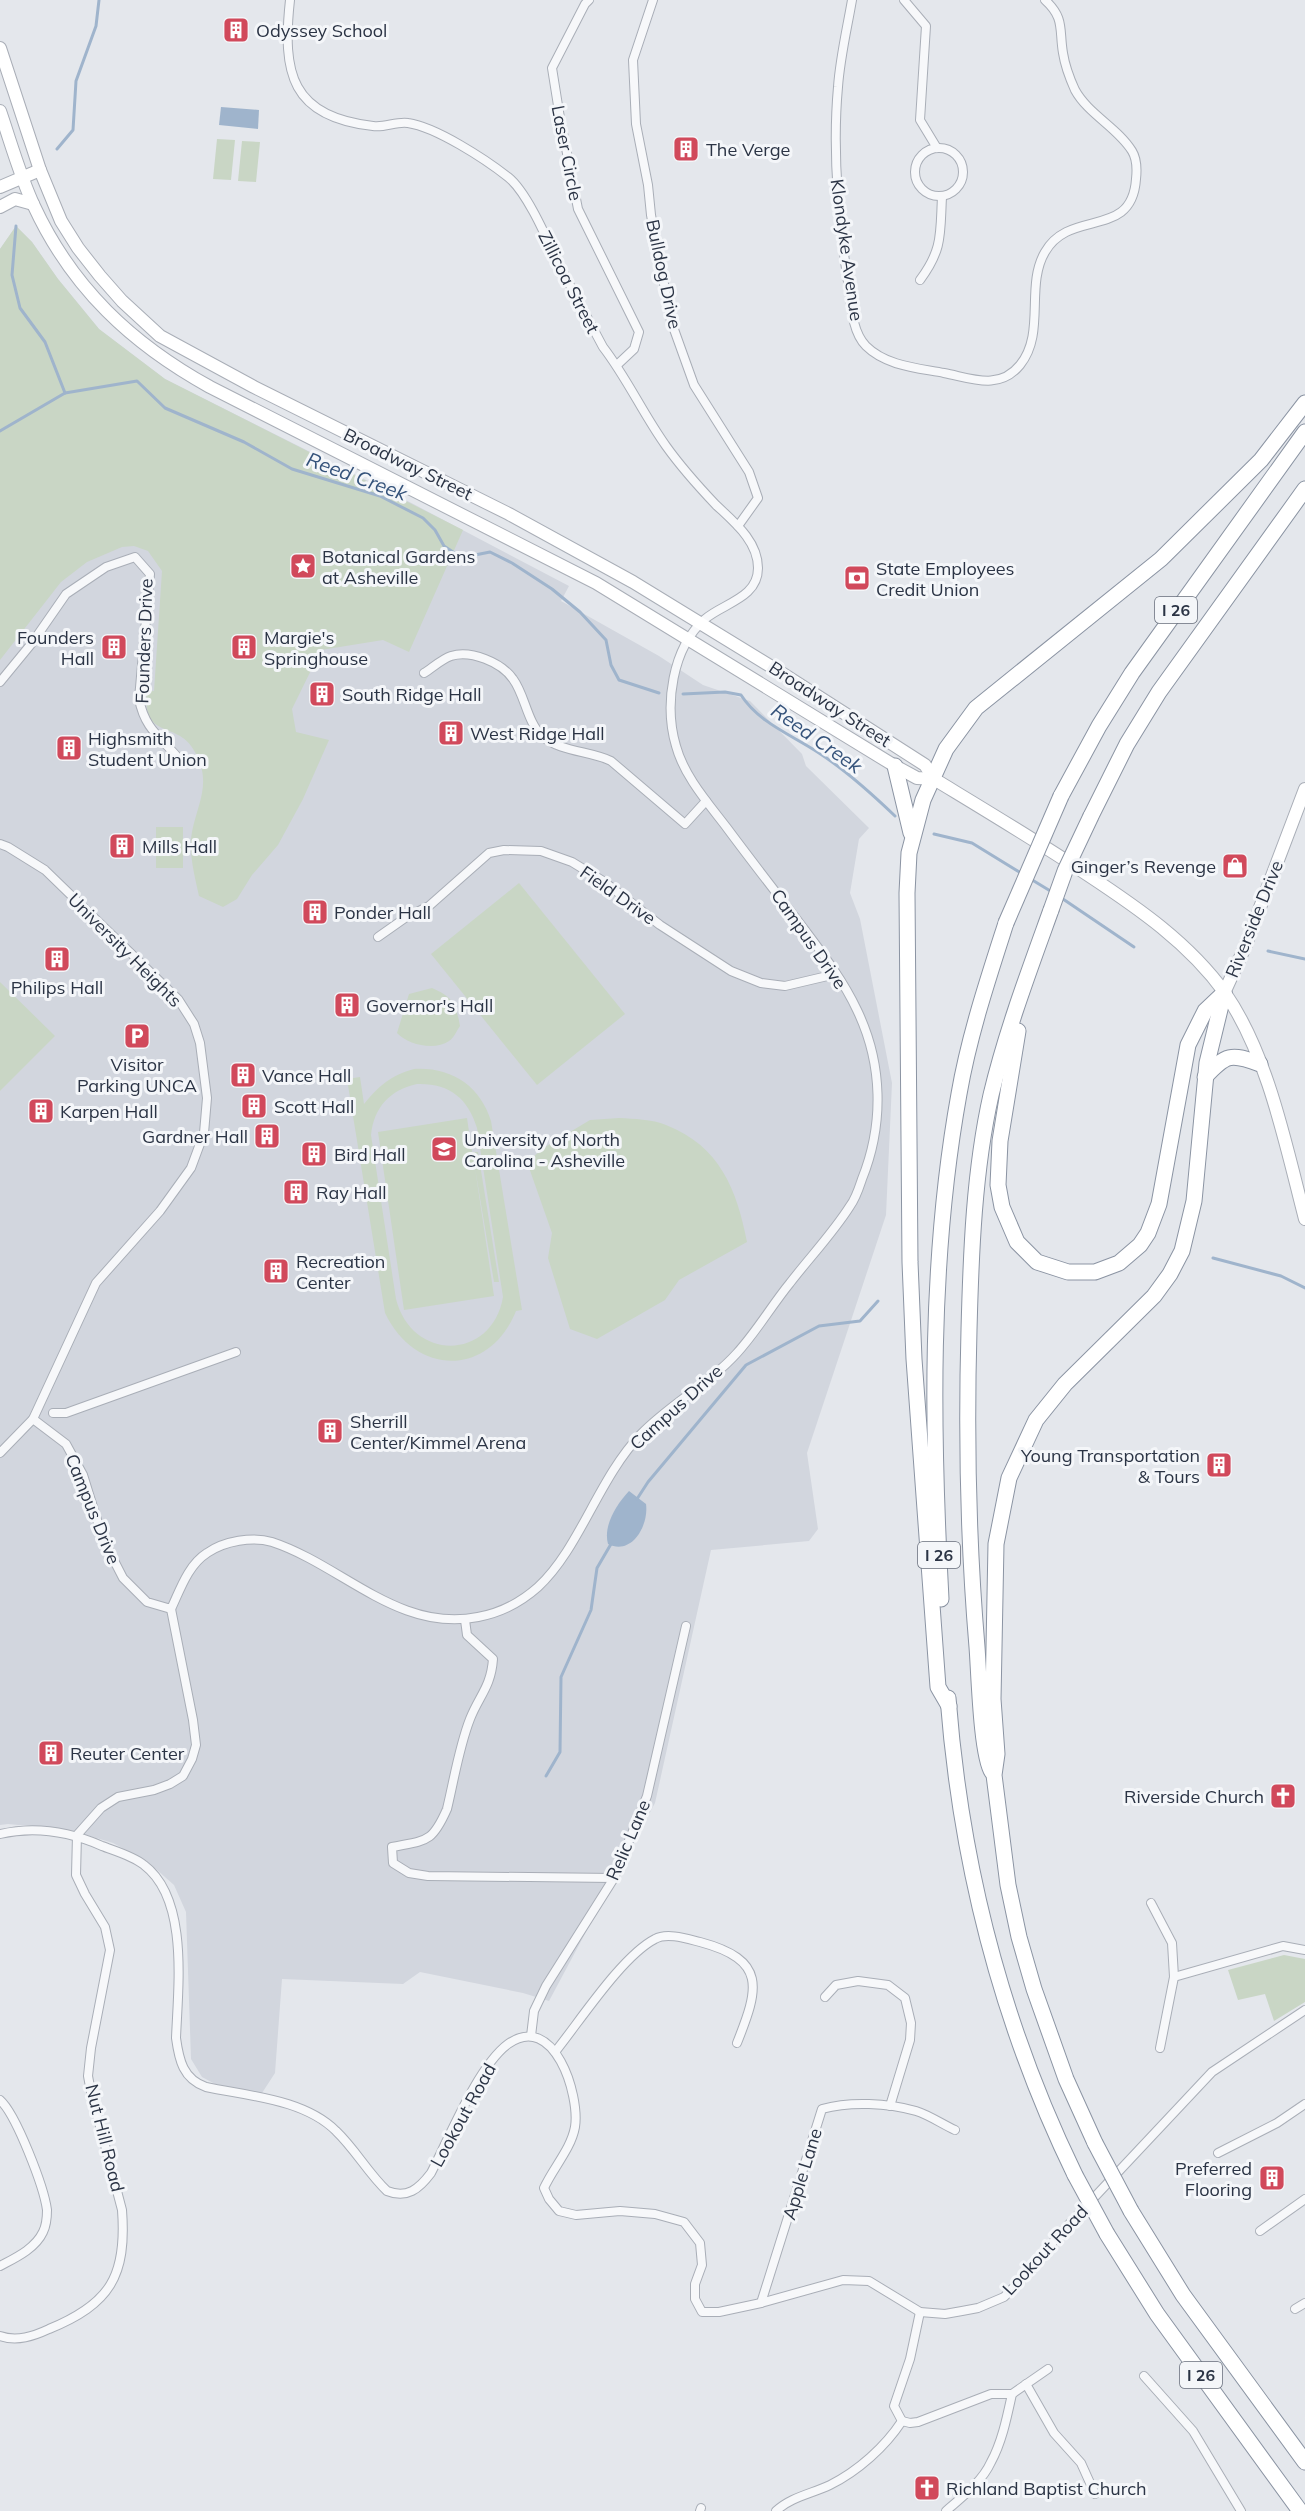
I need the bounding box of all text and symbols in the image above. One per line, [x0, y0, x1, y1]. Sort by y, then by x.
building icon: Odyssey School [221, 15, 251, 45]
place label: Odyssey School [256, 19, 387, 42]
street label: Laser Circle [546, 103, 588, 203]
building icon: The Verge [671, 134, 701, 164]
place label: The Verge [706, 138, 790, 161]
street label: Klondyke Avenue [826, 178, 868, 322]
street label: Bulldog Drive [641, 217, 687, 331]
street label: Zillicoa Street [533, 227, 605, 337]
street label: Broadway Street [340, 423, 476, 505]
water label: Reed Creek [303, 446, 411, 506]
place label: Botanical Gardens at Asheville [322, 545, 475, 589]
place icon: Botanical Gardens at Asheville [288, 551, 318, 581]
place label: State Employees Credit Union [876, 557, 1015, 601]
bank icon: State Employees Credit Union [842, 563, 872, 593]
street label: Founders Drive [130, 578, 158, 704]
road number: I 26 [1155, 597, 1197, 623]
place label: Founders Hall [17, 626, 94, 670]
place label: Margie's Springhouse [264, 626, 368, 670]
building icon: Founders Hall [99, 632, 129, 662]
building icon: Margie's Springhouse [229, 632, 259, 662]
street label: Broadway Street [765, 656, 895, 752]
building icon: South Ridge Hall [307, 679, 337, 709]
place label: South Ridge Hall [342, 683, 481, 706]
water label: Reed Creek [767, 698, 868, 779]
building icon: West Ridge Hall [436, 718, 466, 748]
place label: West Ridge Hall [470, 722, 605, 745]
place label: Highsmith Student Union [88, 727, 207, 771]
building icon: Highsmith Student Union [54, 733, 84, 763]
building icon: Mills Hall [107, 831, 137, 861]
place label: Mills Hall [142, 835, 217, 858]
shop icon: Ginger’s Revenge [1220, 851, 1250, 881]
place label: Ginger’s Revenge [1071, 855, 1216, 878]
street label: Riverside Drive [1220, 857, 1288, 981]
street label: Field Drive [576, 860, 660, 930]
street label: Campus Drive [766, 885, 852, 993]
street label: University Heights [63, 888, 187, 1012]
building icon: Ponder Hall [300, 897, 330, 927]
place label: Ponder Hall [334, 901, 431, 924]
building icon: Philips Hall [42, 944, 72, 974]
place label: Philips Hall [11, 976, 103, 999]
building icon: Governor's Hall [332, 990, 362, 1020]
place label: Governor's Hall [366, 994, 493, 1017]
parking icon: Visitor Parking UNCA [122, 1021, 152, 1051]
place label: Visitor Parking UNCA [77, 1053, 197, 1097]
building icon: Vance Hall [228, 1060, 258, 1090]
place label: Vance Hall [262, 1064, 351, 1087]
building icon: Scott Hall [239, 1091, 269, 1121]
place label: Scott Hall [274, 1095, 354, 1118]
building icon: Karpen Hall [26, 1096, 56, 1126]
place label: Karpen Hall [60, 1100, 158, 1123]
building icon: Gardner Hall [252, 1121, 282, 1151]
place label: Gardner Hall [142, 1125, 248, 1148]
place label: University of North Carolina - Asheville [464, 1128, 625, 1172]
school or university icon: University of North Carolina - Asheville [429, 1134, 459, 1164]
building icon: Bird Hall [299, 1139, 329, 1169]
place label: Bird Hall [334, 1143, 406, 1166]
building icon: Ray Hall [281, 1177, 311, 1207]
place label: Ray Hall [316, 1181, 387, 1204]
place label: Recreation Center [296, 1250, 385, 1294]
building icon: Recreation Center [261, 1256, 291, 1286]
street label: Campus Drive [625, 1359, 727, 1455]
place label: Sherrill Center/Kimmel Arena [350, 1410, 526, 1454]
building icon: Sherrill Center/Kimmel Arena [315, 1416, 345, 1446]
place label: Young Transportation & Tours [1020, 1444, 1200, 1488]
street label: Campus Drive [60, 1450, 126, 1568]
building icon: Young Transportation & Tours [1204, 1450, 1234, 1480]
road number: I 26 [918, 1542, 960, 1568]
building icon: Reuter Center [36, 1738, 66, 1768]
place label: Reuter Center [70, 1742, 185, 1765]
church icon: Riverside Church [1268, 1781, 1298, 1811]
place label: Riverside Church [1124, 1785, 1264, 1808]
street label: Relic Lane [601, 1796, 655, 1884]
street label: Lookout Road [425, 2059, 501, 2171]
street label: Nut Hill Road [80, 2082, 130, 2194]
street label: Apple Lane [777, 2125, 827, 2223]
place label: Preferred Flooring [1175, 2157, 1252, 2201]
building icon: Preferred Flooring [1257, 2163, 1287, 2193]
street label: Lookout Road [997, 2200, 1093, 2300]
road number: I 26 [1180, 2362, 1222, 2388]
church icon: Richland Baptist Church [912, 2473, 942, 2503]
place label: Richland Baptist Church [946, 2477, 1147, 2500]

